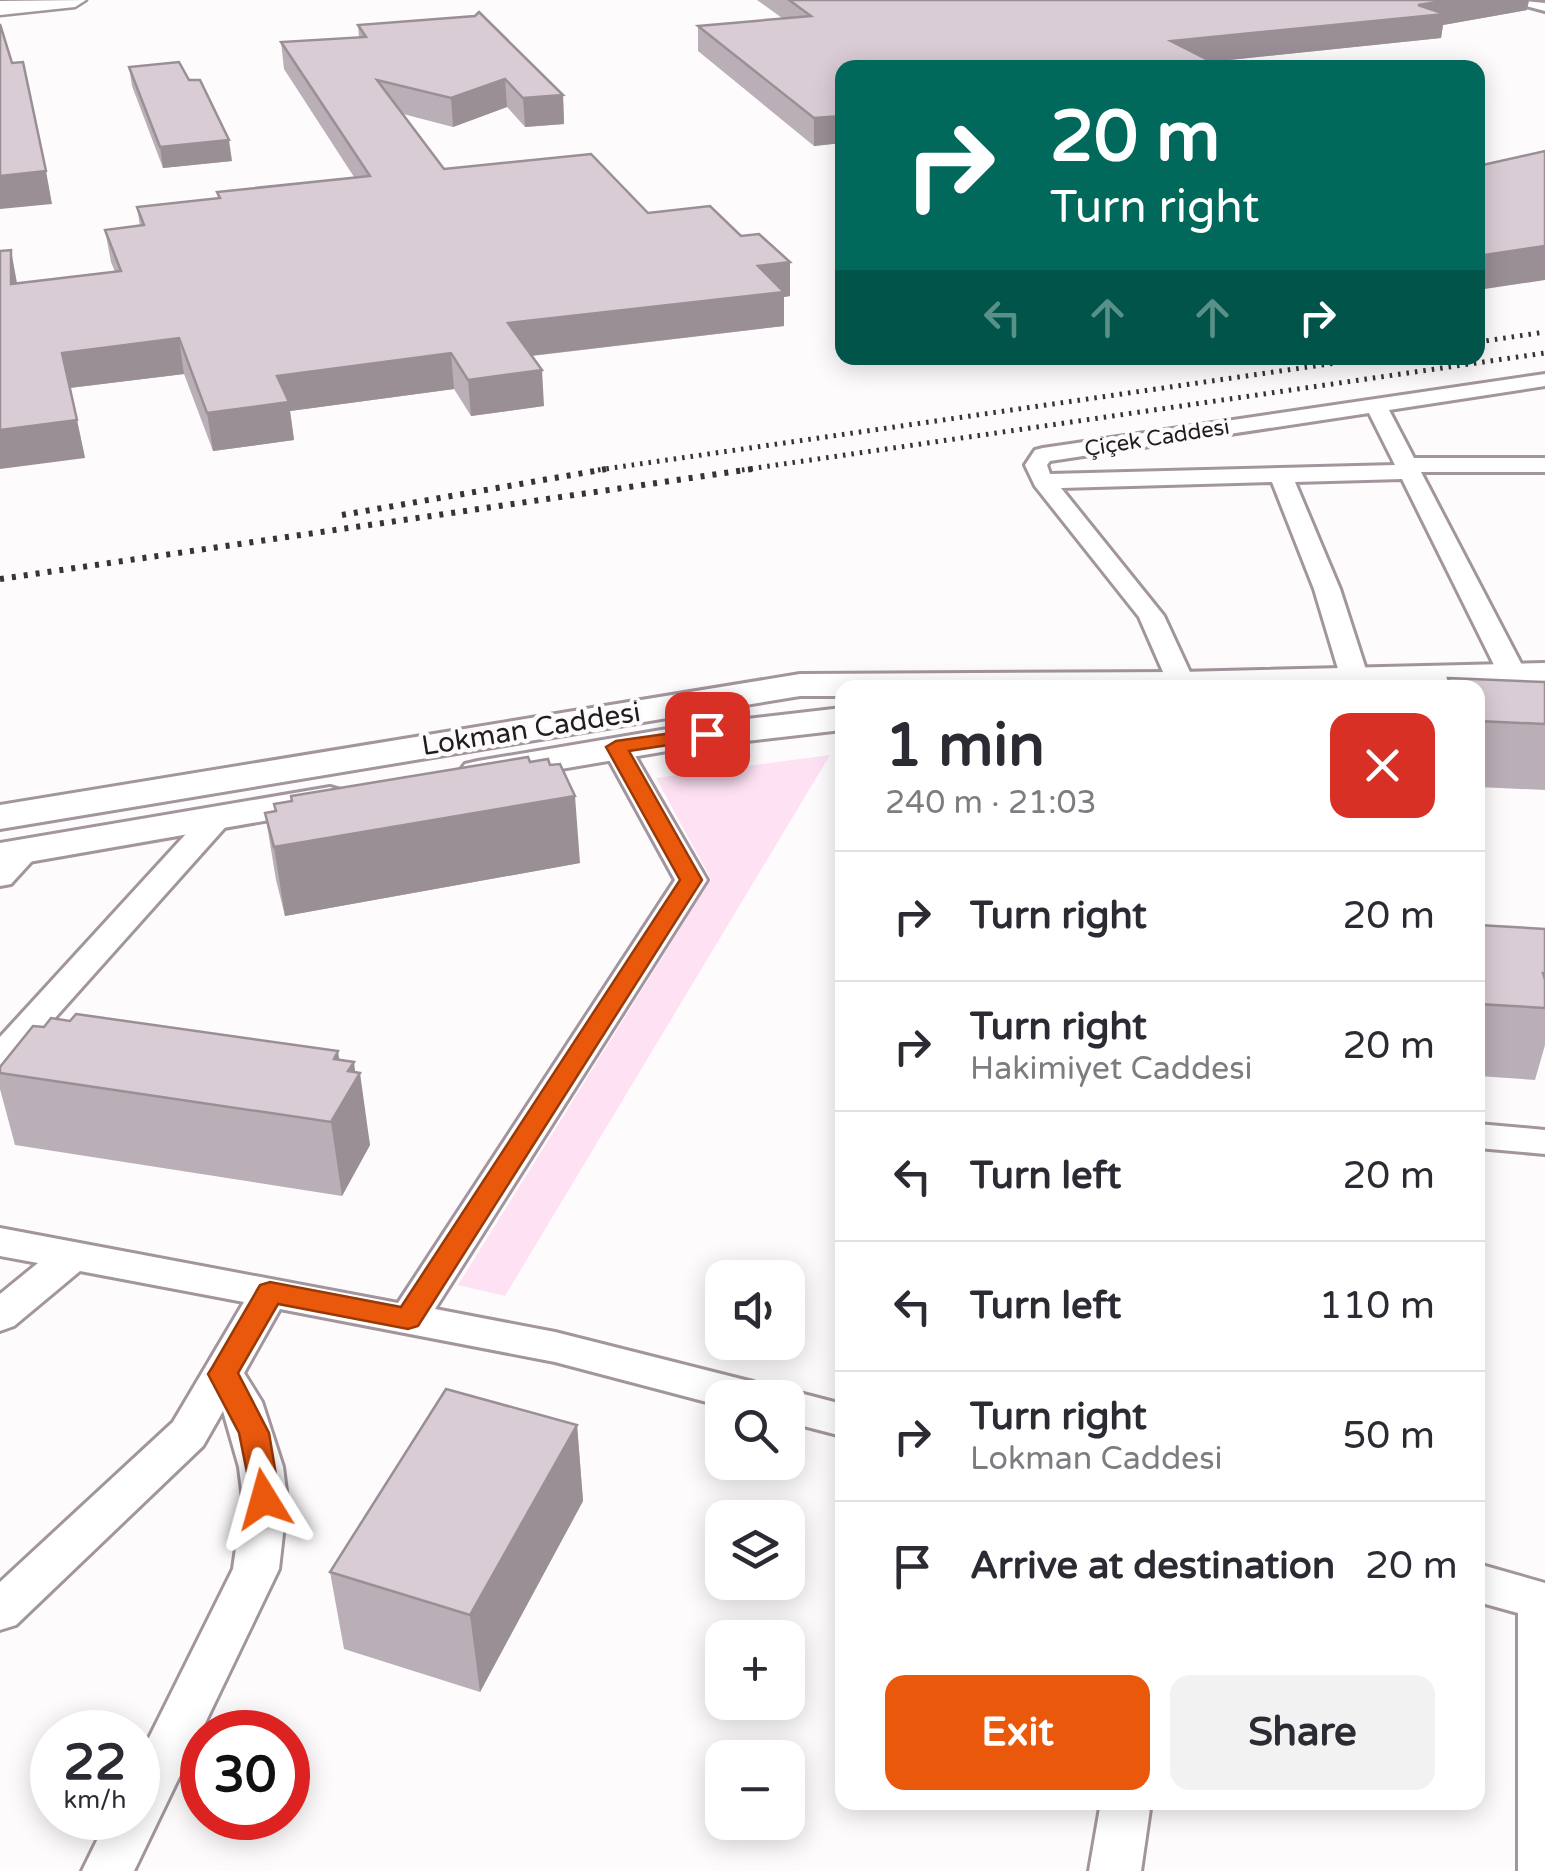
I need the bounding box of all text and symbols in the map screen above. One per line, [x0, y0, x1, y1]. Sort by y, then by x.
text: 20 m [1050, 96, 1220, 180]
icon: right [885, 100, 1015, 230]
text: Turn right [1050, 181, 1259, 235]
icon: left [975, 290, 1030, 345]
icon: ahead [1080, 290, 1135, 345]
icon: ahead [1185, 290, 1240, 345]
icon: right [1290, 290, 1345, 345]
street label: Çiçek Caddesi [1083, 414, 1231, 462]
pin [665, 692, 750, 777]
street label: Lokman Caddesi [419, 695, 643, 763]
icon: arrive [680, 707, 735, 762]
text: 1 min [885, 710, 1045, 782]
button: close [1330, 713, 1435, 818]
text: 240 m · 21:03 [885, 784, 1097, 822]
icon: right [885, 889, 940, 944]
text: Turn right [970, 893, 1147, 939]
text: 20 m [1343, 893, 1435, 939]
text: Turn right [970, 1004, 1147, 1050]
icon: right [885, 1019, 940, 1074]
text: 20 m [1343, 1023, 1435, 1069]
text: Hakimiyet Caddesi [970, 1050, 1253, 1088]
icon: left [885, 1149, 940, 1204]
text: Turn left [970, 1153, 1121, 1199]
text: 20 m [1343, 1153, 1435, 1199]
map controls [705, 1260, 805, 1840]
button: sound [705, 1260, 805, 1360]
icon: left [885, 1279, 940, 1334]
text: Turn left [970, 1283, 1121, 1329]
text: 110 m [1319, 1283, 1435, 1329]
button: search [705, 1380, 805, 1480]
text: Turn right [970, 1394, 1147, 1440]
icon: right [885, 1409, 940, 1464]
text: 50 m [1343, 1413, 1435, 1459]
text: Lokman Caddesi [970, 1440, 1223, 1478]
position arrow [212, 1447, 316, 1551]
button: layers [705, 1500, 805, 1600]
icon: arrive [885, 1539, 940, 1594]
text: Arrive at destination [970, 1543, 1335, 1589]
text: 20 m [1365, 1543, 1458, 1589]
button: + [705, 1620, 805, 1720]
button: Exit [885, 1675, 1150, 1790]
button: Share [1170, 1675, 1435, 1790]
speed limit sign: 30 [180, 1710, 310, 1840]
text: 22 [64, 1733, 126, 1793]
button: − [705, 1740, 805, 1840]
text: km/h [64, 1785, 126, 1815]

